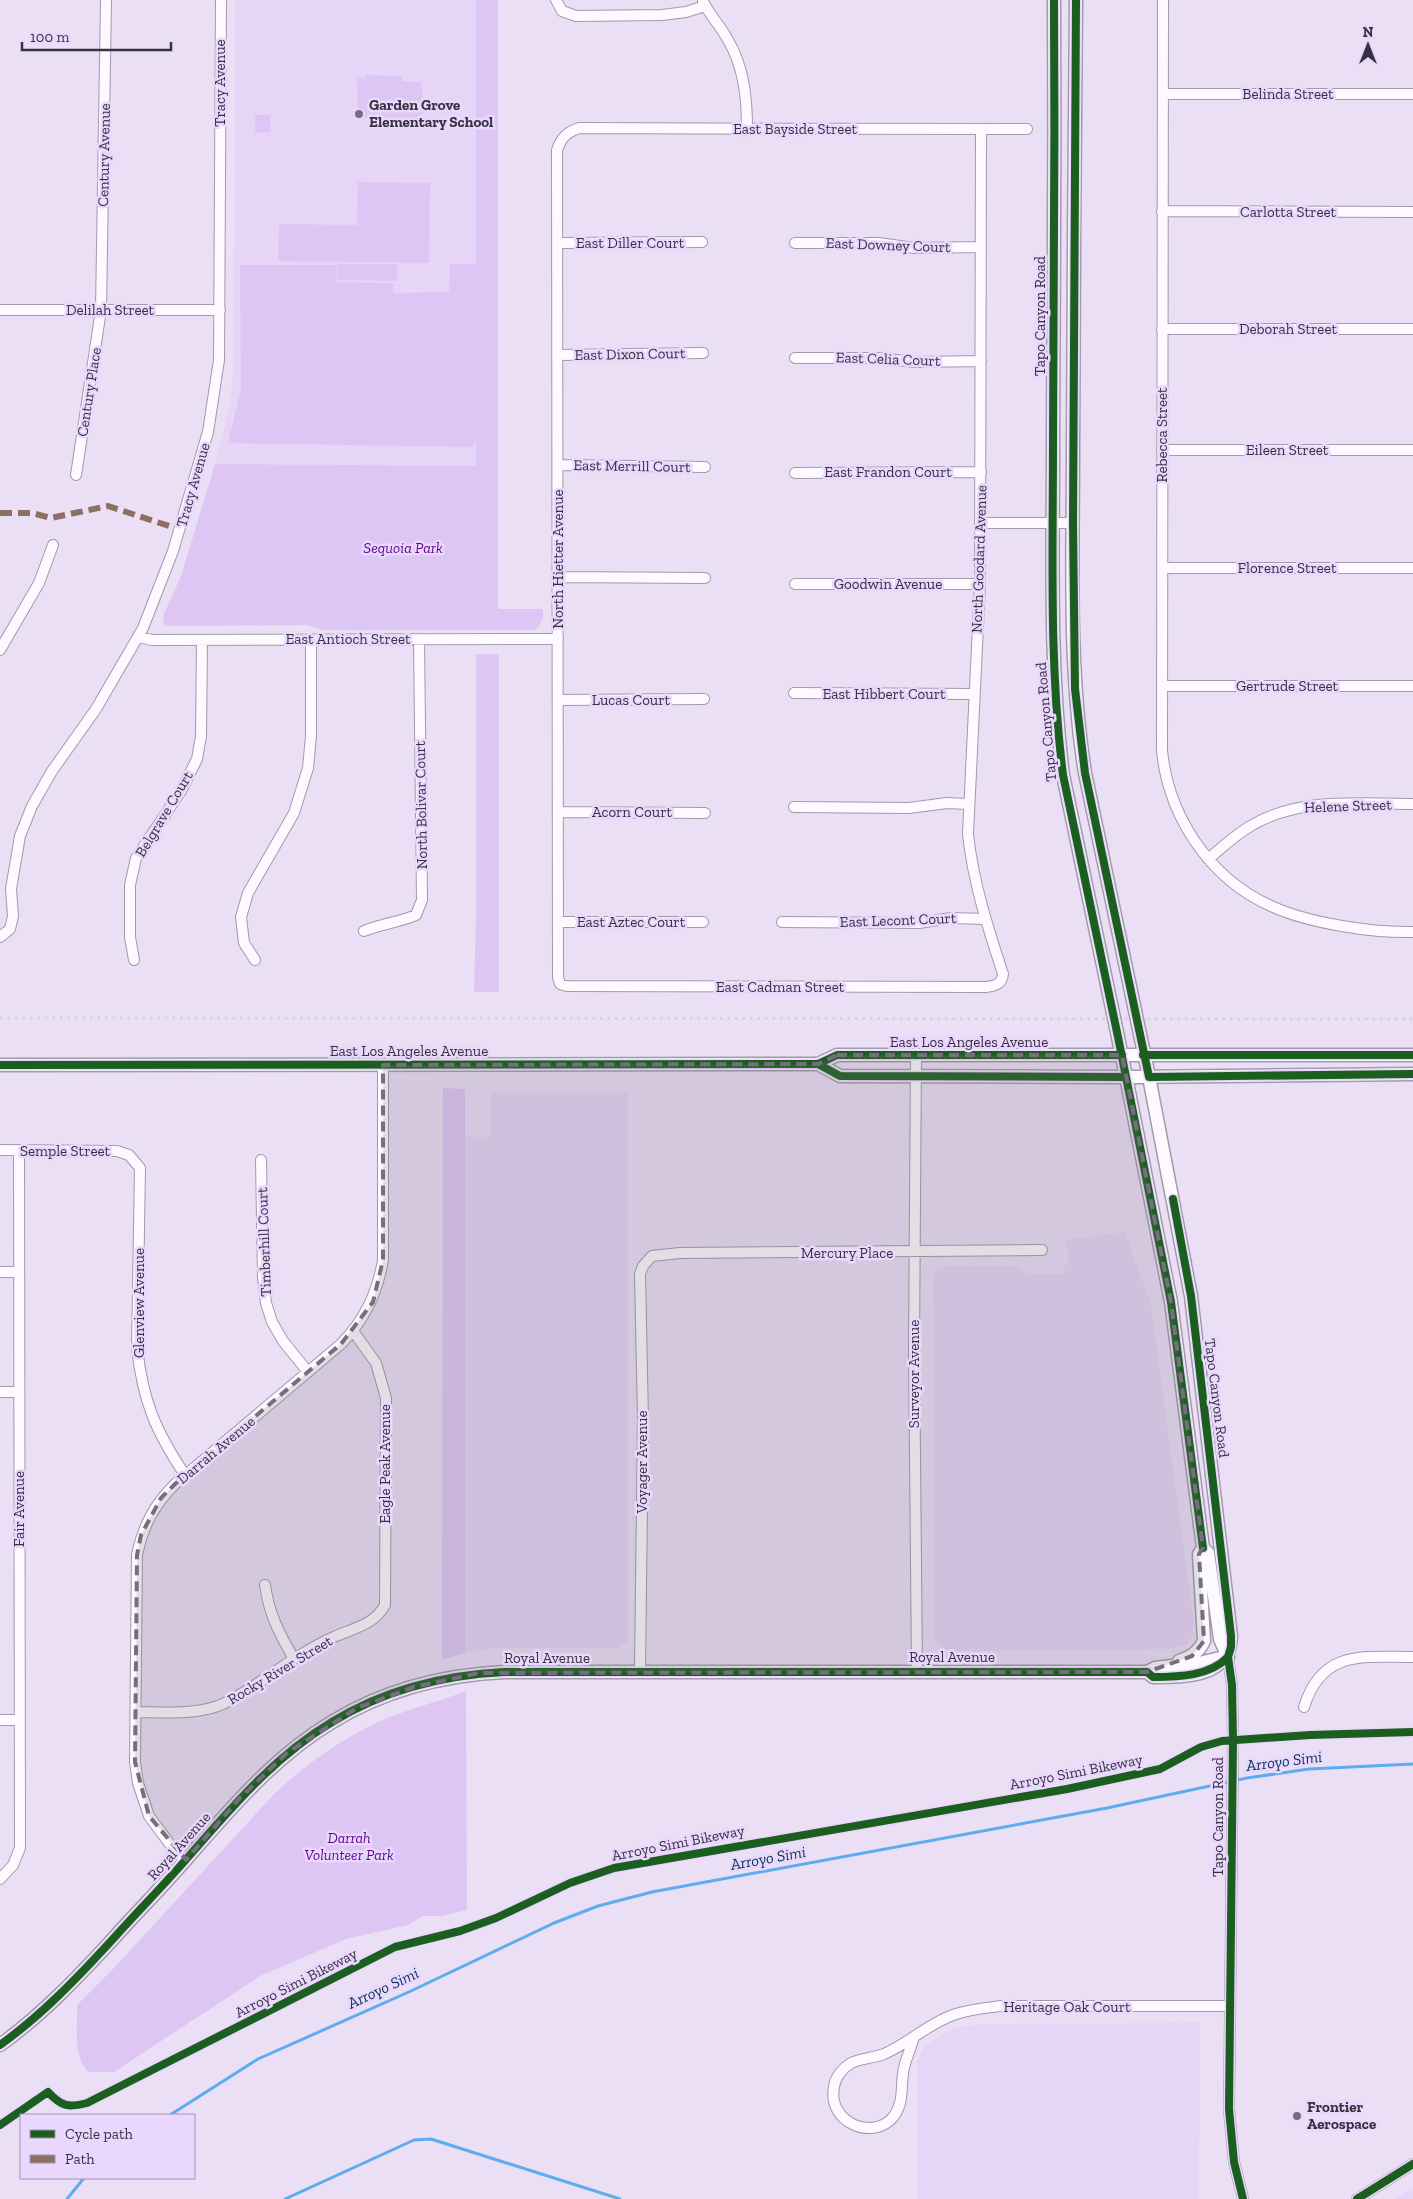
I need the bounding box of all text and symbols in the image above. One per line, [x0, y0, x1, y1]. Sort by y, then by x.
scale bar [22, 20, 171, 52]
north arrow [1343, 20, 1393, 70]
text: N [1363, 24, 1374, 41]
text: 100 m [30, 28, 69, 46]
street label: Tracy Avenue [211, 39, 229, 127]
street label: Belinda Street [1242, 85, 1334, 103]
place label: Garden Grove Elementary School [369, 96, 493, 131]
street label: Century Avenue [94, 103, 114, 207]
marker: Garden Grove Elementary School [353, 108, 365, 120]
street label: East Bayside Street [733, 120, 857, 138]
street label: Carlotta Street [1240, 203, 1336, 221]
street label: East Diller Court [576, 234, 685, 252]
street label: East Downey Court [825, 234, 951, 256]
street label: Tapo Canyon Road [1031, 255, 1049, 376]
street label: Delilah Street [66, 301, 155, 319]
street label: Deborah Street [1239, 320, 1337, 338]
street label: East Dixon Court [574, 344, 686, 364]
street label: Century Place [73, 346, 105, 438]
street label: East Celia Court [835, 348, 941, 370]
street label: Rebecca Street [1153, 387, 1171, 483]
street label: Tracy Avenue [172, 441, 214, 529]
street label: Eileen Street [1246, 441, 1329, 459]
street label: East Merrill Court [573, 456, 691, 476]
street label: East Frandon Court [824, 463, 952, 481]
street label: North Goodard Avenue [967, 485, 991, 633]
street label: North Hietter Avenue [549, 489, 567, 629]
park label: Sequoia Park [363, 539, 443, 557]
street label: Florence Street [1238, 559, 1337, 577]
street label: Goodwin Avenue [834, 575, 942, 593]
street label: East Antioch Street [285, 630, 411, 648]
street label: Tapo Canyon Road [1032, 661, 1060, 783]
street label: Gertrude Street [1236, 677, 1339, 695]
street label: East Hibbert Court [822, 685, 946, 703]
street label: Lucas Court [592, 691, 671, 709]
street label: North Bolivar Court [411, 740, 431, 870]
street label: Belgrave Court [131, 767, 197, 860]
street label: Helene Street [1304, 795, 1393, 817]
street label: Acorn Court [592, 803, 672, 821]
street label: East Lecont Court [839, 909, 957, 931]
street label: East Aztec Court [577, 913, 686, 931]
street label: East Cadman Street [716, 978, 845, 996]
street label: East Los Angeles Avenue [890, 1033, 1048, 1051]
street label: East Los Angeles Avenue [330, 1042, 488, 1060]
street label: Semple Street [20, 1142, 111, 1160]
street label: Timberhill Court [253, 1187, 275, 1297]
street label: Mercury Place [801, 1244, 893, 1262]
street label: Glenview Avenue [130, 1248, 148, 1358]
street label: Surveyor Avenue [905, 1320, 923, 1428]
street label: Tapo Canyon Road [1201, 1337, 1233, 1459]
street label: Eagle Peak Avenue [376, 1404, 394, 1524]
street label: Voyager Avenue [633, 1411, 651, 1514]
street label: Darrah Avenue [173, 1412, 259, 1488]
street label: Fair Avenue [10, 1471, 28, 1547]
street label: Rocky River Street [224, 1631, 336, 1708]
street label: Royal Avenue [909, 1648, 995, 1666]
street label: Royal Avenue [504, 1649, 590, 1667]
water label: Arroyo Simi [1244, 1747, 1323, 1775]
street label: Arroyo Simi Bikeway [1008, 1750, 1144, 1794]
street label: Tapo Canyon Road [1209, 1756, 1227, 1877]
street label: Royal Avenue [144, 1808, 214, 1884]
street label: Arroyo Simi Bikeway [610, 1821, 746, 1865]
park label: Darrah Volunteer Park [304, 1829, 394, 1864]
water label: Arroyo Simi [728, 1842, 807, 1874]
street label: Arroyo Simi Bikeway [232, 1944, 360, 2022]
water label: Arroyo Simi [344, 1963, 422, 2013]
street label: Heritage Oak Court [1004, 1998, 1131, 2016]
place label: Frontier Aerospace [1307, 2098, 1376, 2133]
marker: Frontier Aerospace [1291, 2110, 1303, 2122]
legend [20, 2114, 195, 2179]
text: Cycle path [65, 2125, 134, 2143]
text: Path [65, 2150, 95, 2168]

